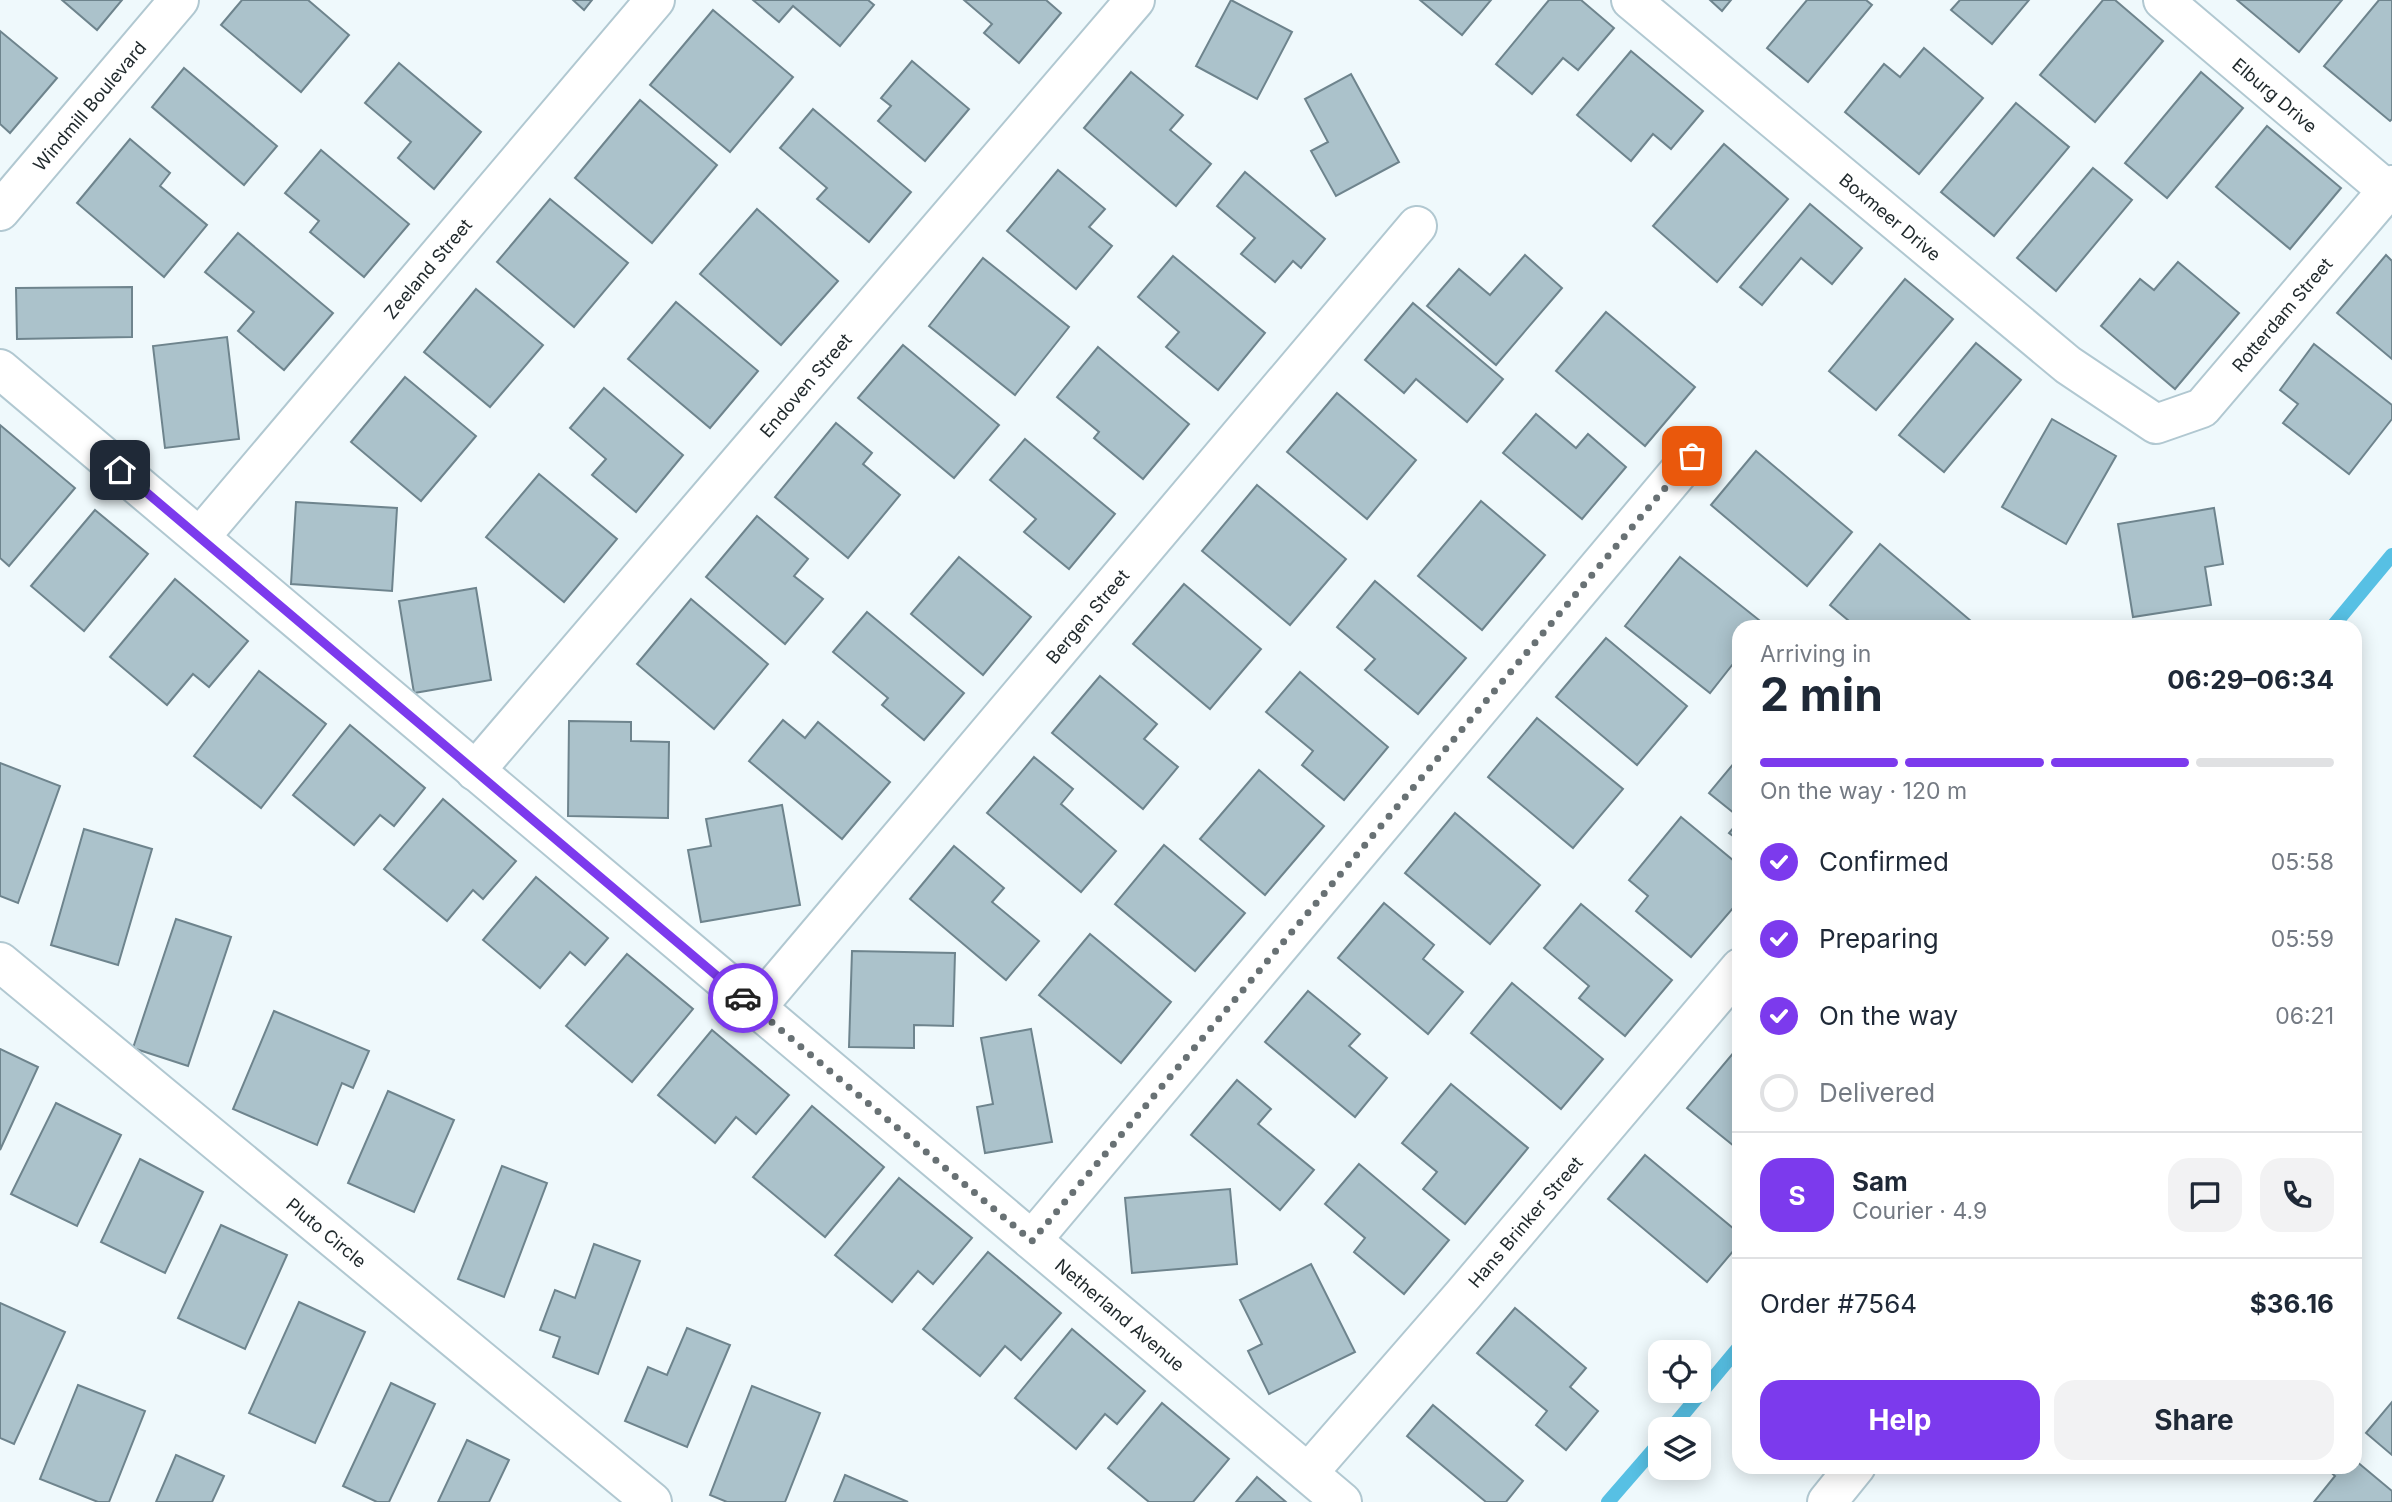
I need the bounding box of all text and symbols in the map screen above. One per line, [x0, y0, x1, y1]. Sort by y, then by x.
street label: Windmill Boulevard [29, 37, 150, 175]
street label: Elburg Drive [2229, 53, 2322, 137]
street label: Boxmeer Drive [1836, 168, 1945, 265]
street label: Zeeland Street [379, 214, 476, 323]
street label: Rotterdam Street [2227, 253, 2336, 376]
street label: Endoven Street [755, 329, 856, 441]
pin [1662, 426, 1722, 486]
icon: bag [1673, 437, 1711, 475]
pin [90, 440, 150, 500]
icon: home [101, 451, 139, 489]
street label: Bergen Street [1041, 565, 1133, 668]
text: Arriving in [1760, 640, 1871, 668]
text: 06:29–06:34 [2167, 664, 2334, 695]
text: 2 min [1760, 666, 1883, 722]
text: On the way · 120 m [1760, 777, 1967, 805]
icon: check [1760, 843, 1798, 881]
text: Confirmed [1819, 846, 1949, 877]
text: 05:58 [2271, 848, 2334, 876]
icon: check [1760, 920, 1798, 958]
text: Preparing [1819, 923, 1939, 954]
text: 05:59 [2271, 925, 2334, 953]
courier [708, 963, 778, 1033]
icon: car [724, 979, 762, 1017]
icon: check [1760, 997, 1798, 1035]
text: On the way [1819, 1000, 1958, 1031]
text: 06:21 [2275, 1002, 2334, 1030]
text: Delivered [1819, 1077, 1935, 1108]
street label: Hans Brinker Street [1464, 1152, 1587, 1292]
button: chat [2168, 1158, 2242, 1232]
button: phone [2260, 1158, 2334, 1232]
text: Sam [1852, 1166, 1908, 1197]
text: S [1788, 1180, 1806, 1211]
street label: Pluto Circle [282, 1193, 371, 1272]
text: Courier · 4.9 [1852, 1197, 1987, 1225]
street label: Netherland Avenue [1051, 1254, 1189, 1375]
text: Order #7564 [1760, 1288, 1917, 1319]
text: $36.16 [2250, 1288, 2334, 1319]
map controls [1648, 1340, 1711, 1480]
button: locate [1648, 1340, 1711, 1403]
button: Help [1760, 1380, 2040, 1460]
button: Share [2054, 1380, 2334, 1460]
button: layers [1648, 1417, 1711, 1480]

